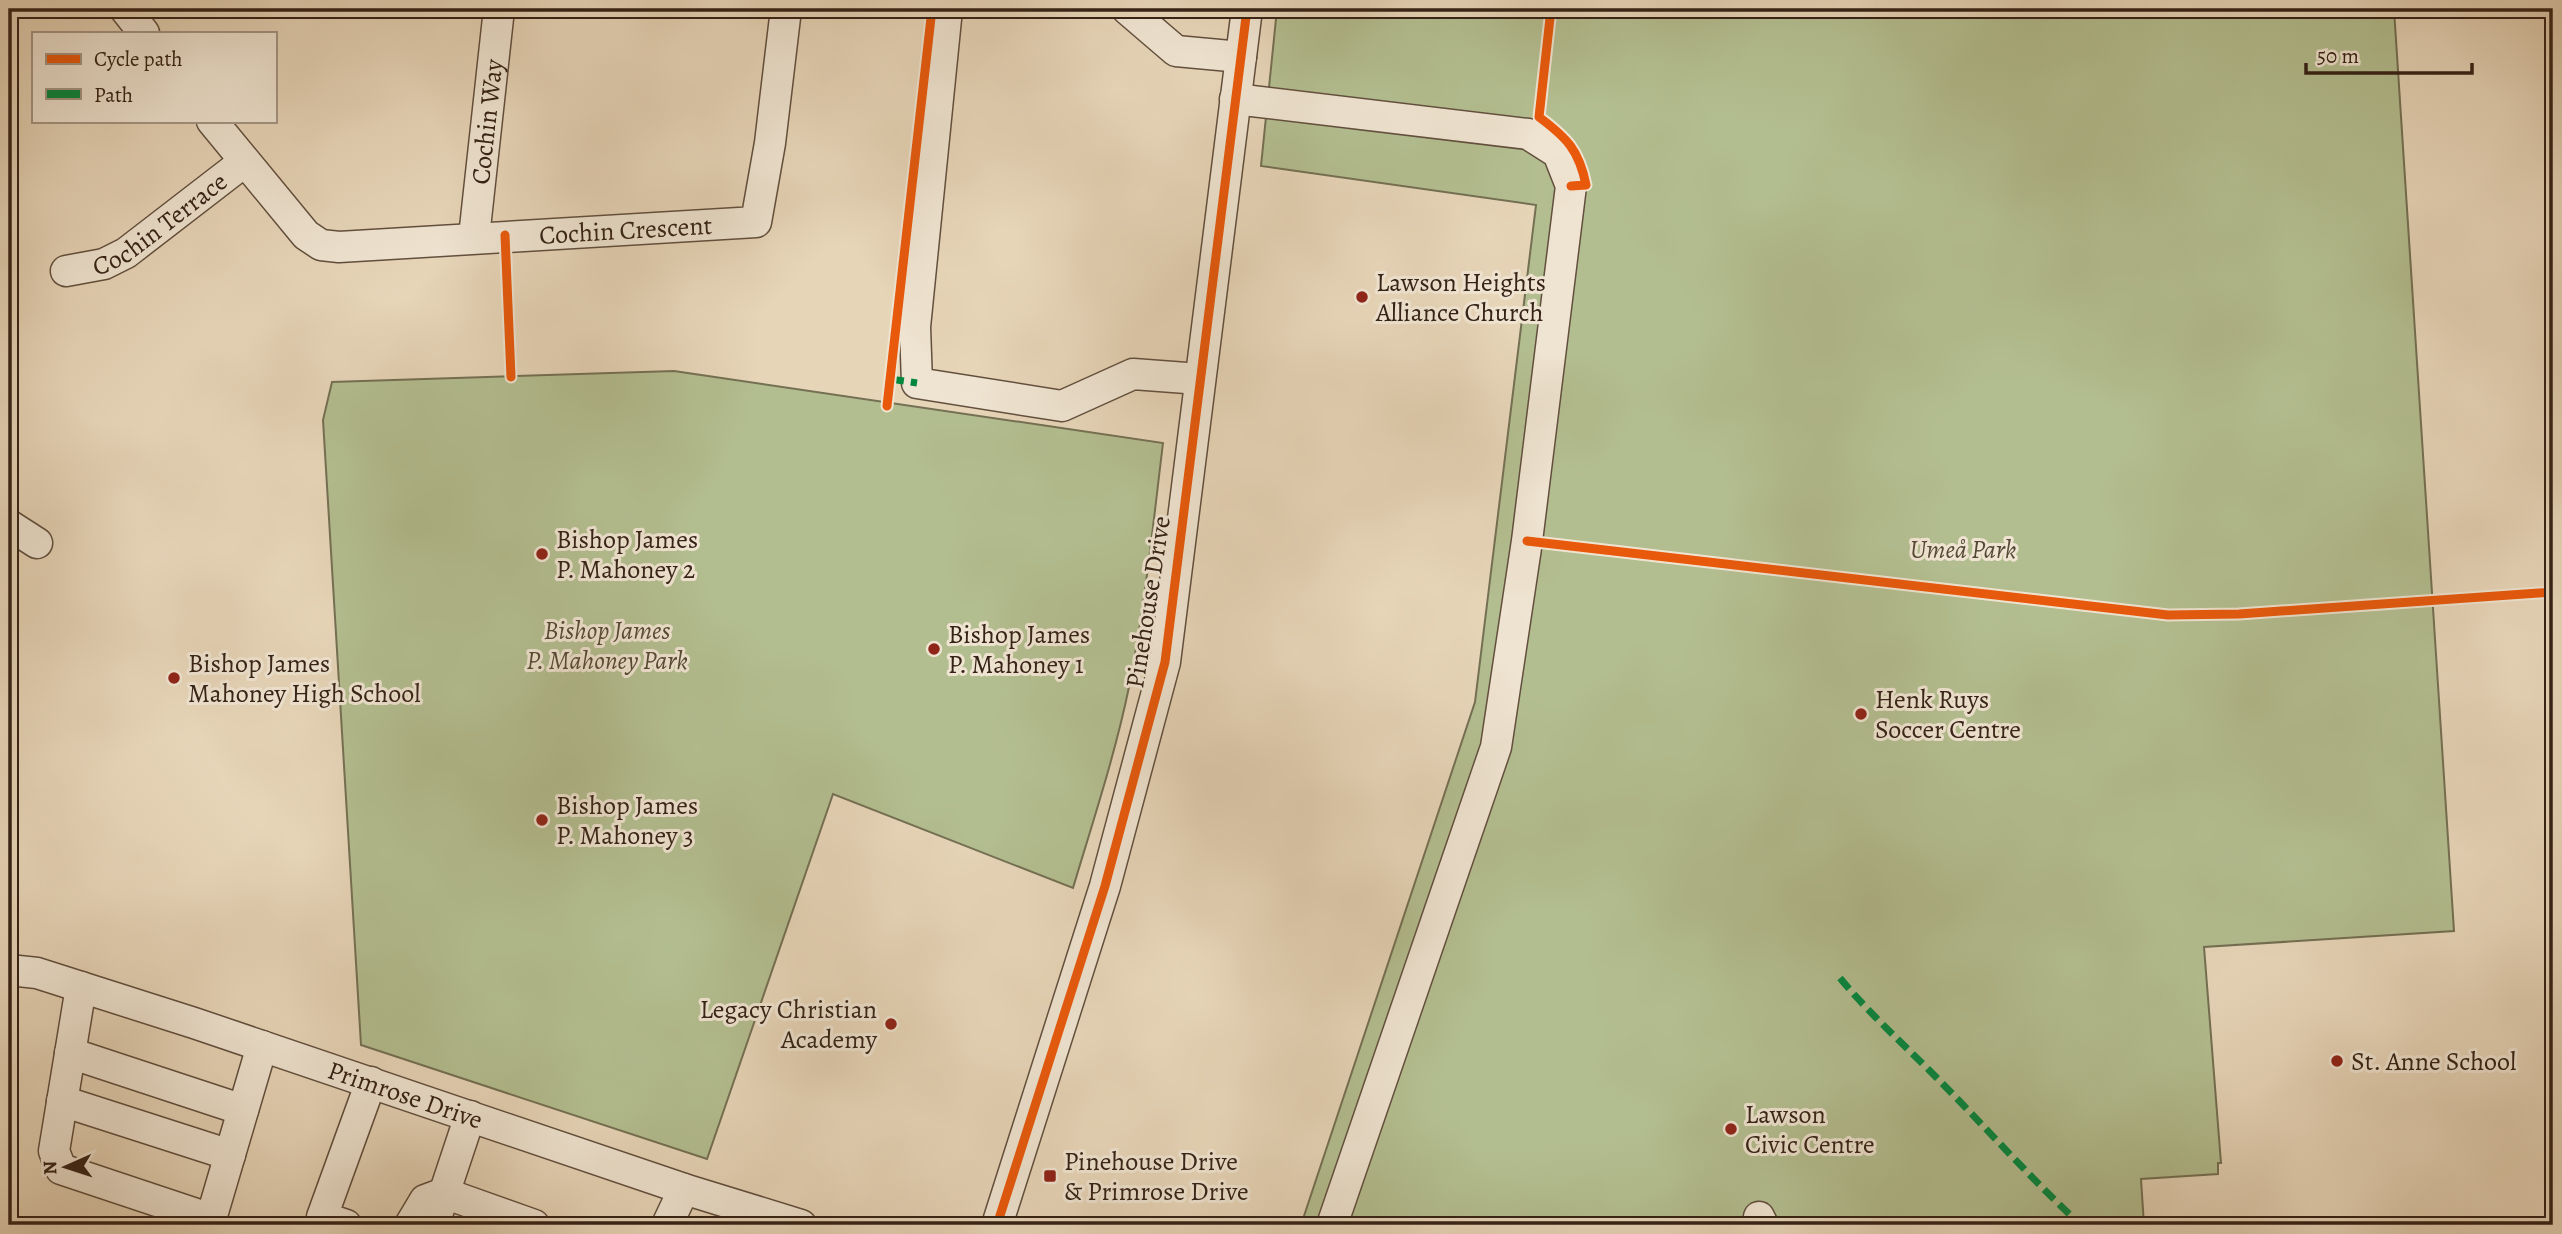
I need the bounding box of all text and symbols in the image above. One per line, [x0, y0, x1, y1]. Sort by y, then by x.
legend [32, 32, 276, 122]
scale bar [2306, 32, 2473, 76]
text: 50 m [2317, 42, 2359, 70]
text: Cycle path [94, 45, 183, 73]
street label: Cochin Way [462, 57, 511, 186]
text: Path [94, 81, 133, 109]
street label: Cochin Terrace [90, 164, 234, 283]
street label: Cochin Crescent [538, 207, 713, 252]
place label: Lawson Heights Alliance Church [1375, 265, 1546, 330]
marker: Lawson Heights Alliance Church [1354, 289, 1370, 305]
street label: Pinehouse Drive [1117, 513, 1179, 691]
place label: Bishop James P. Mahoney 2 [556, 522, 698, 587]
park label: Umeå Park [1910, 532, 2016, 567]
marker: Bishop James P. Mahoney 2 [534, 546, 550, 562]
park label: Bishop James P. Mahoney Park [526, 613, 688, 678]
place label: Bishop James P. Mahoney 1 [948, 617, 1090, 682]
marker: Bishop James P. Mahoney 1 [926, 641, 942, 657]
place label: Bishop James Mahoney High School [188, 646, 421, 711]
marker: Bishop James Mahoney High School [166, 670, 182, 686]
place label: Henk Ruys Soccer Centre [1875, 682, 2021, 747]
marker: Henk Ruys Soccer Centre [1853, 706, 1869, 722]
place label: Bishop James P. Mahoney 3 [556, 788, 698, 853]
marker: Bishop James P. Mahoney 3 [534, 812, 550, 828]
place label: Legacy Christian Academy [700, 992, 877, 1057]
marker: Legacy Christian Academy [883, 1016, 899, 1032]
place label: St. Anne School [2351, 1044, 2516, 1079]
street label: Primrose Drive [323, 1052, 487, 1137]
marker: St. Anne School [2329, 1053, 2345, 1069]
place label: Lawson Civic Centre [1745, 1097, 1875, 1162]
marker: Lawson Civic Centre [1723, 1121, 1739, 1137]
north arrow [32, 1132, 102, 1202]
place label: Pinehouse Drive & Primrose Drive [1064, 1144, 1249, 1209]
text: N [37, 1160, 63, 1175]
marker: Pinehouse Drive & Primrose Drive [1042, 1168, 1058, 1184]

